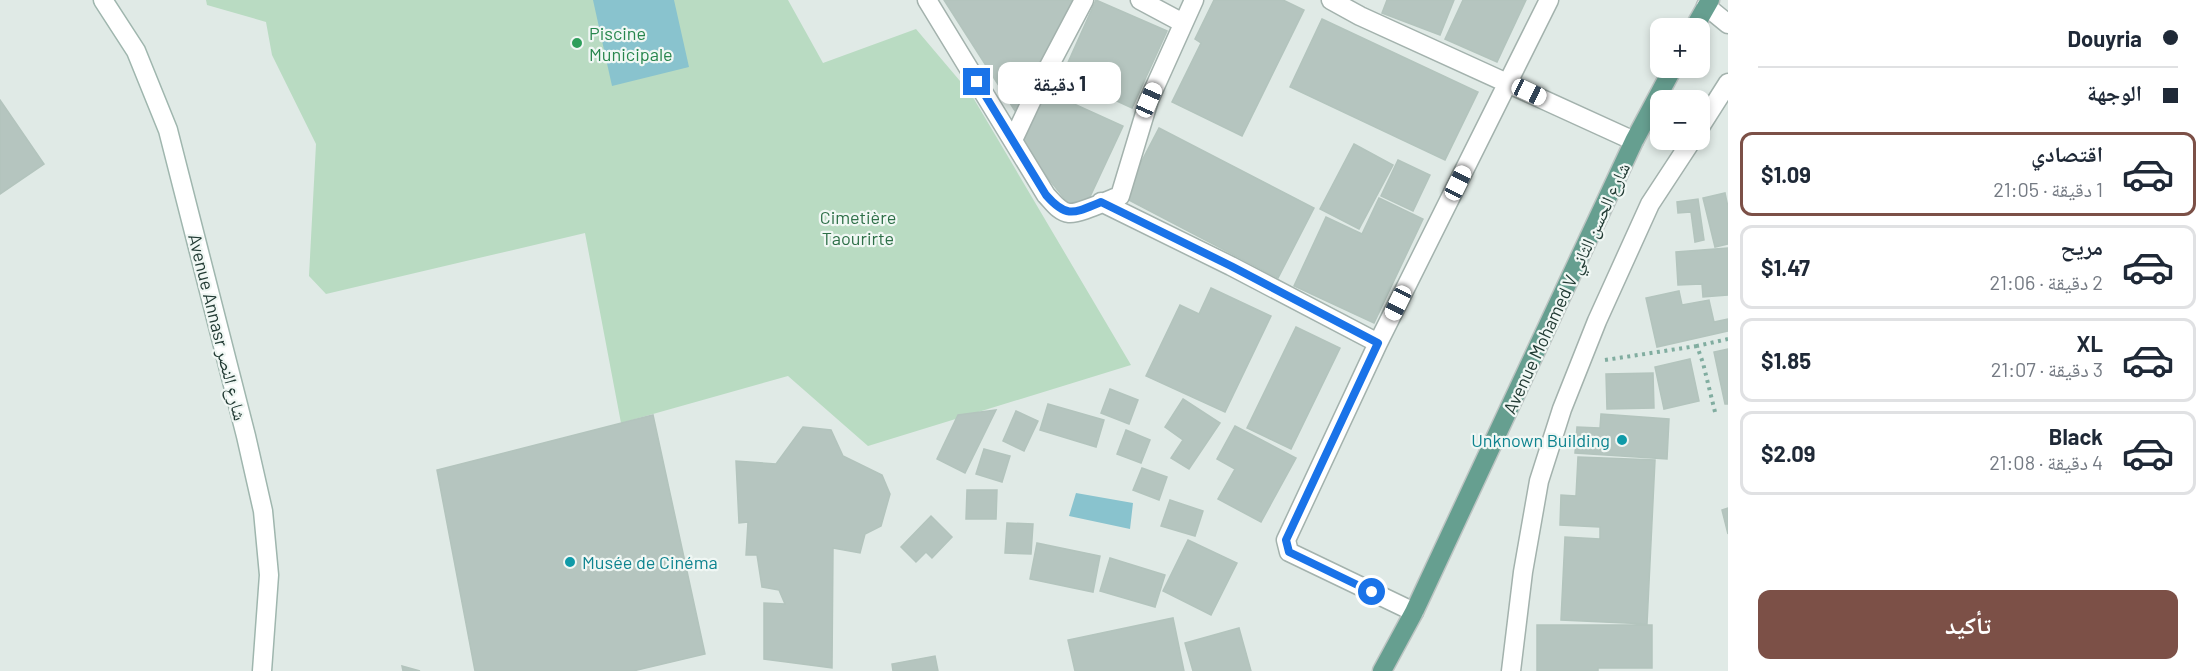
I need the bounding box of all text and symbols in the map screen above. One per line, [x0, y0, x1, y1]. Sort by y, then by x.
map controls [1650, 18, 1710, 150]
button: + [1650, 18, 1710, 78]
place label: Piscine Municipale [589, 22, 673, 65]
text: Douyria [2067, 25, 2142, 51]
marker: Piscine Municipale [570, 36, 584, 50]
callout: 1 دقيقة [998, 61, 1121, 103]
route end [963, 68, 990, 95]
text: 1 دقيقة [1033, 71, 1086, 95]
car [1509, 76, 1549, 108]
text: الوجهة [2087, 79, 2142, 105]
car [1133, 80, 1165, 120]
button: − [1650, 90, 1710, 150]
text: اقتصادي [2031, 140, 2103, 166]
icon: car [2121, 147, 2175, 201]
street label: Avenue Mohamed V شارع الحسن الثاني [1498, 159, 1638, 419]
text: $1.09 [1761, 161, 1811, 187]
car [1442, 163, 1474, 203]
text: 1 دقيقة · 21:05 [1993, 177, 2103, 201]
park label: Cimetière Taourirte [820, 206, 896, 249]
street label: Avenue Annasr شارع النصر [183, 231, 252, 423]
text: مريح [2060, 233, 2103, 259]
icon: car [2121, 240, 2175, 294]
text: $1.47 [1761, 254, 1810, 280]
text: 2 دقيقة · 21:06 [1990, 270, 2103, 294]
car [1382, 283, 1414, 323]
text: XL [2077, 330, 2103, 356]
icon: car [2121, 333, 2175, 387]
text: $1.85 [1761, 347, 1811, 373]
text: 3 دقيقة · 21:07 [1991, 357, 2103, 381]
text: Black [2049, 423, 2103, 449]
icon: car [2121, 426, 2175, 480]
place label: Unknown Building [1471, 429, 1610, 451]
marker: Unknown Building [1615, 433, 1629, 447]
text: $2.09 [1761, 440, 1816, 466]
text: 4 دقيقة · 21:08 [1989, 450, 2103, 474]
place label: Musée de Cinéma [582, 551, 718, 573]
marker: Musée de Cinéma [563, 555, 577, 569]
route start [1358, 578, 1385, 605]
button: تأكيد [1758, 590, 2178, 659]

